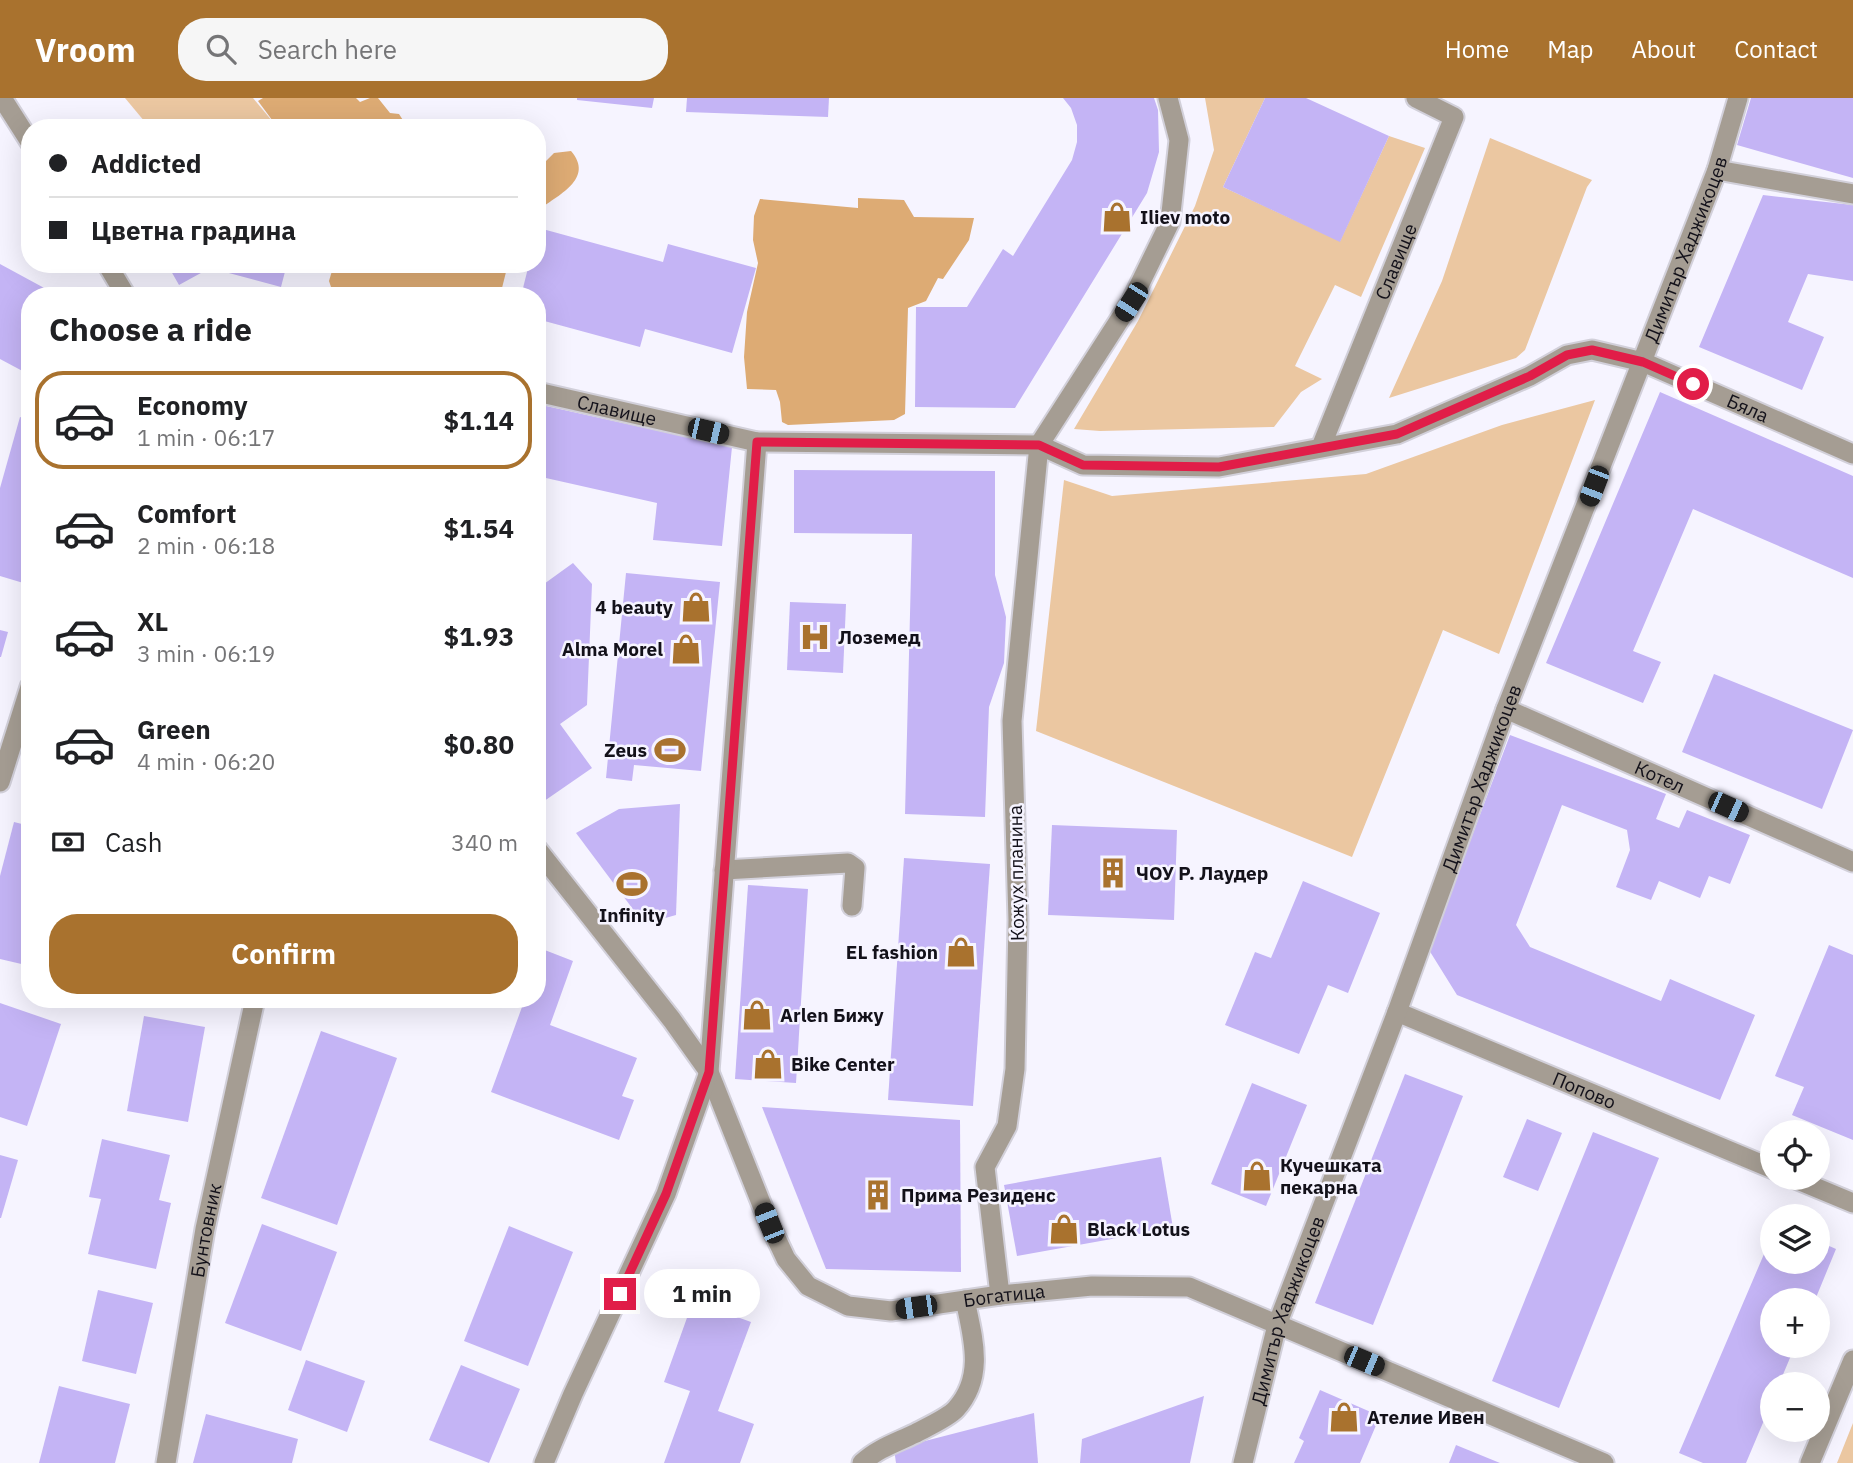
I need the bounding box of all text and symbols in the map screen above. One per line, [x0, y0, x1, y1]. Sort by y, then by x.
search box [178, 18, 668, 81]
text: Vroom [35, 28, 136, 71]
icon: search [202, 30, 240, 68]
text: Search here [258, 32, 397, 66]
text: Home [1445, 33, 1509, 65]
text: Map [1547, 33, 1593, 65]
text: About [1631, 33, 1696, 65]
text: Contact [1734, 33, 1818, 65]
text: Addicted [91, 146, 202, 180]
street label: Димитър Хаджикоцев [1639, 153, 1732, 346]
shop icon: Iliev moto [1100, 200, 1134, 234]
place label: Iliev moto [1140, 205, 1230, 229]
text: Цветна градина [91, 213, 296, 247]
street label: Славище [1370, 220, 1422, 303]
car [1111, 279, 1152, 325]
text: Choose a ride [49, 308, 252, 350]
route start [1677, 368, 1709, 400]
text: Economy [137, 388, 248, 422]
street label: Бяла [1723, 388, 1772, 428]
icon: car [53, 389, 116, 452]
street label: Славище [575, 390, 659, 431]
text: $1.14 [444, 403, 514, 437]
car [686, 416, 731, 446]
text: 1 min · 06:17 [137, 422, 275, 452]
car [1577, 463, 1612, 509]
text: Comfort [137, 496, 236, 530]
icon: car [53, 497, 116, 560]
text: $1.54 [444, 511, 514, 545]
text: 2 min · 06:18 [137, 530, 275, 560]
shop icon: 4 beauty [679, 590, 713, 624]
place label: 4 beauty [595, 595, 674, 619]
text: XL [137, 604, 168, 638]
icon: car [53, 605, 116, 668]
text: $1.93 [444, 619, 514, 653]
hospital icon: Лоземед [798, 620, 832, 654]
place label: Лоземед [838, 625, 921, 649]
shop icon: Alma Morel [669, 632, 703, 666]
place label: Alma Morel [562, 637, 663, 661]
text: 3 min · 06:19 [137, 638, 275, 668]
street label: Димитър Хаджикоцев [1436, 681, 1526, 875]
text: Green [137, 712, 211, 746]
icon: car [53, 713, 116, 776]
text: $0.80 [444, 727, 514, 761]
sports icon: Zeus [653, 733, 687, 767]
place label: Zeus [604, 738, 647, 762]
text: 4 min · 06:20 [137, 746, 275, 776]
street label: Котел [1631, 755, 1689, 798]
car [1705, 789, 1752, 825]
street label: Кожух планина [1003, 805, 1029, 941]
icon: cash [49, 823, 87, 861]
text: Cash [105, 825, 162, 859]
text: 340 m [451, 827, 518, 857]
building icon: ЧОУ Р. Лаудер [1096, 856, 1130, 890]
place label: ЧОУ Р. Лаудер [1136, 861, 1268, 885]
sports icon: Infinity [615, 867, 649, 901]
place label: Infinity [599, 903, 666, 927]
button: Confirm [49, 914, 518, 994]
shop icon: EL fashion [944, 935, 978, 969]
place label: EL fashion [846, 940, 938, 964]
shop icon: Arlen Бижу [740, 998, 774, 1032]
place label: Arlen Бижу [780, 1003, 884, 1027]
shop icon: Bike Center [751, 1047, 785, 1081]
place label: Bike Center [791, 1052, 895, 1076]
street label: Попово [1549, 1066, 1620, 1114]
map controls [1760, 1120, 1830, 1442]
button: locate [1760, 1120, 1830, 1190]
place label: Кучешката пекарна [1280, 1153, 1382, 1199]
shop icon: Кучешката пекарна [1240, 1159, 1274, 1193]
building icon: Прима Резиденс [861, 1178, 895, 1212]
street label: Бунтовник [185, 1181, 227, 1279]
place label: Прима Резиденс [901, 1183, 1056, 1207]
car [752, 1200, 787, 1246]
button: layers [1760, 1204, 1830, 1274]
shop icon: Black Lotus [1047, 1212, 1081, 1246]
street label: Димитър Хаджикоцев [1246, 1213, 1330, 1408]
place label: Black Lotus [1087, 1217, 1190, 1241]
callout: 1 min [644, 1270, 760, 1318]
route end [604, 1278, 636, 1310]
text: 1 min [672, 1278, 732, 1308]
street label: Богатица [962, 1279, 1046, 1312]
button: + [1760, 1288, 1830, 1358]
car [894, 1294, 939, 1320]
car [1341, 1343, 1388, 1379]
button: − [1760, 1372, 1830, 1442]
shop icon: Ателие Ивен [1327, 1400, 1361, 1434]
place label: Ателие Ивен [1367, 1405, 1485, 1429]

